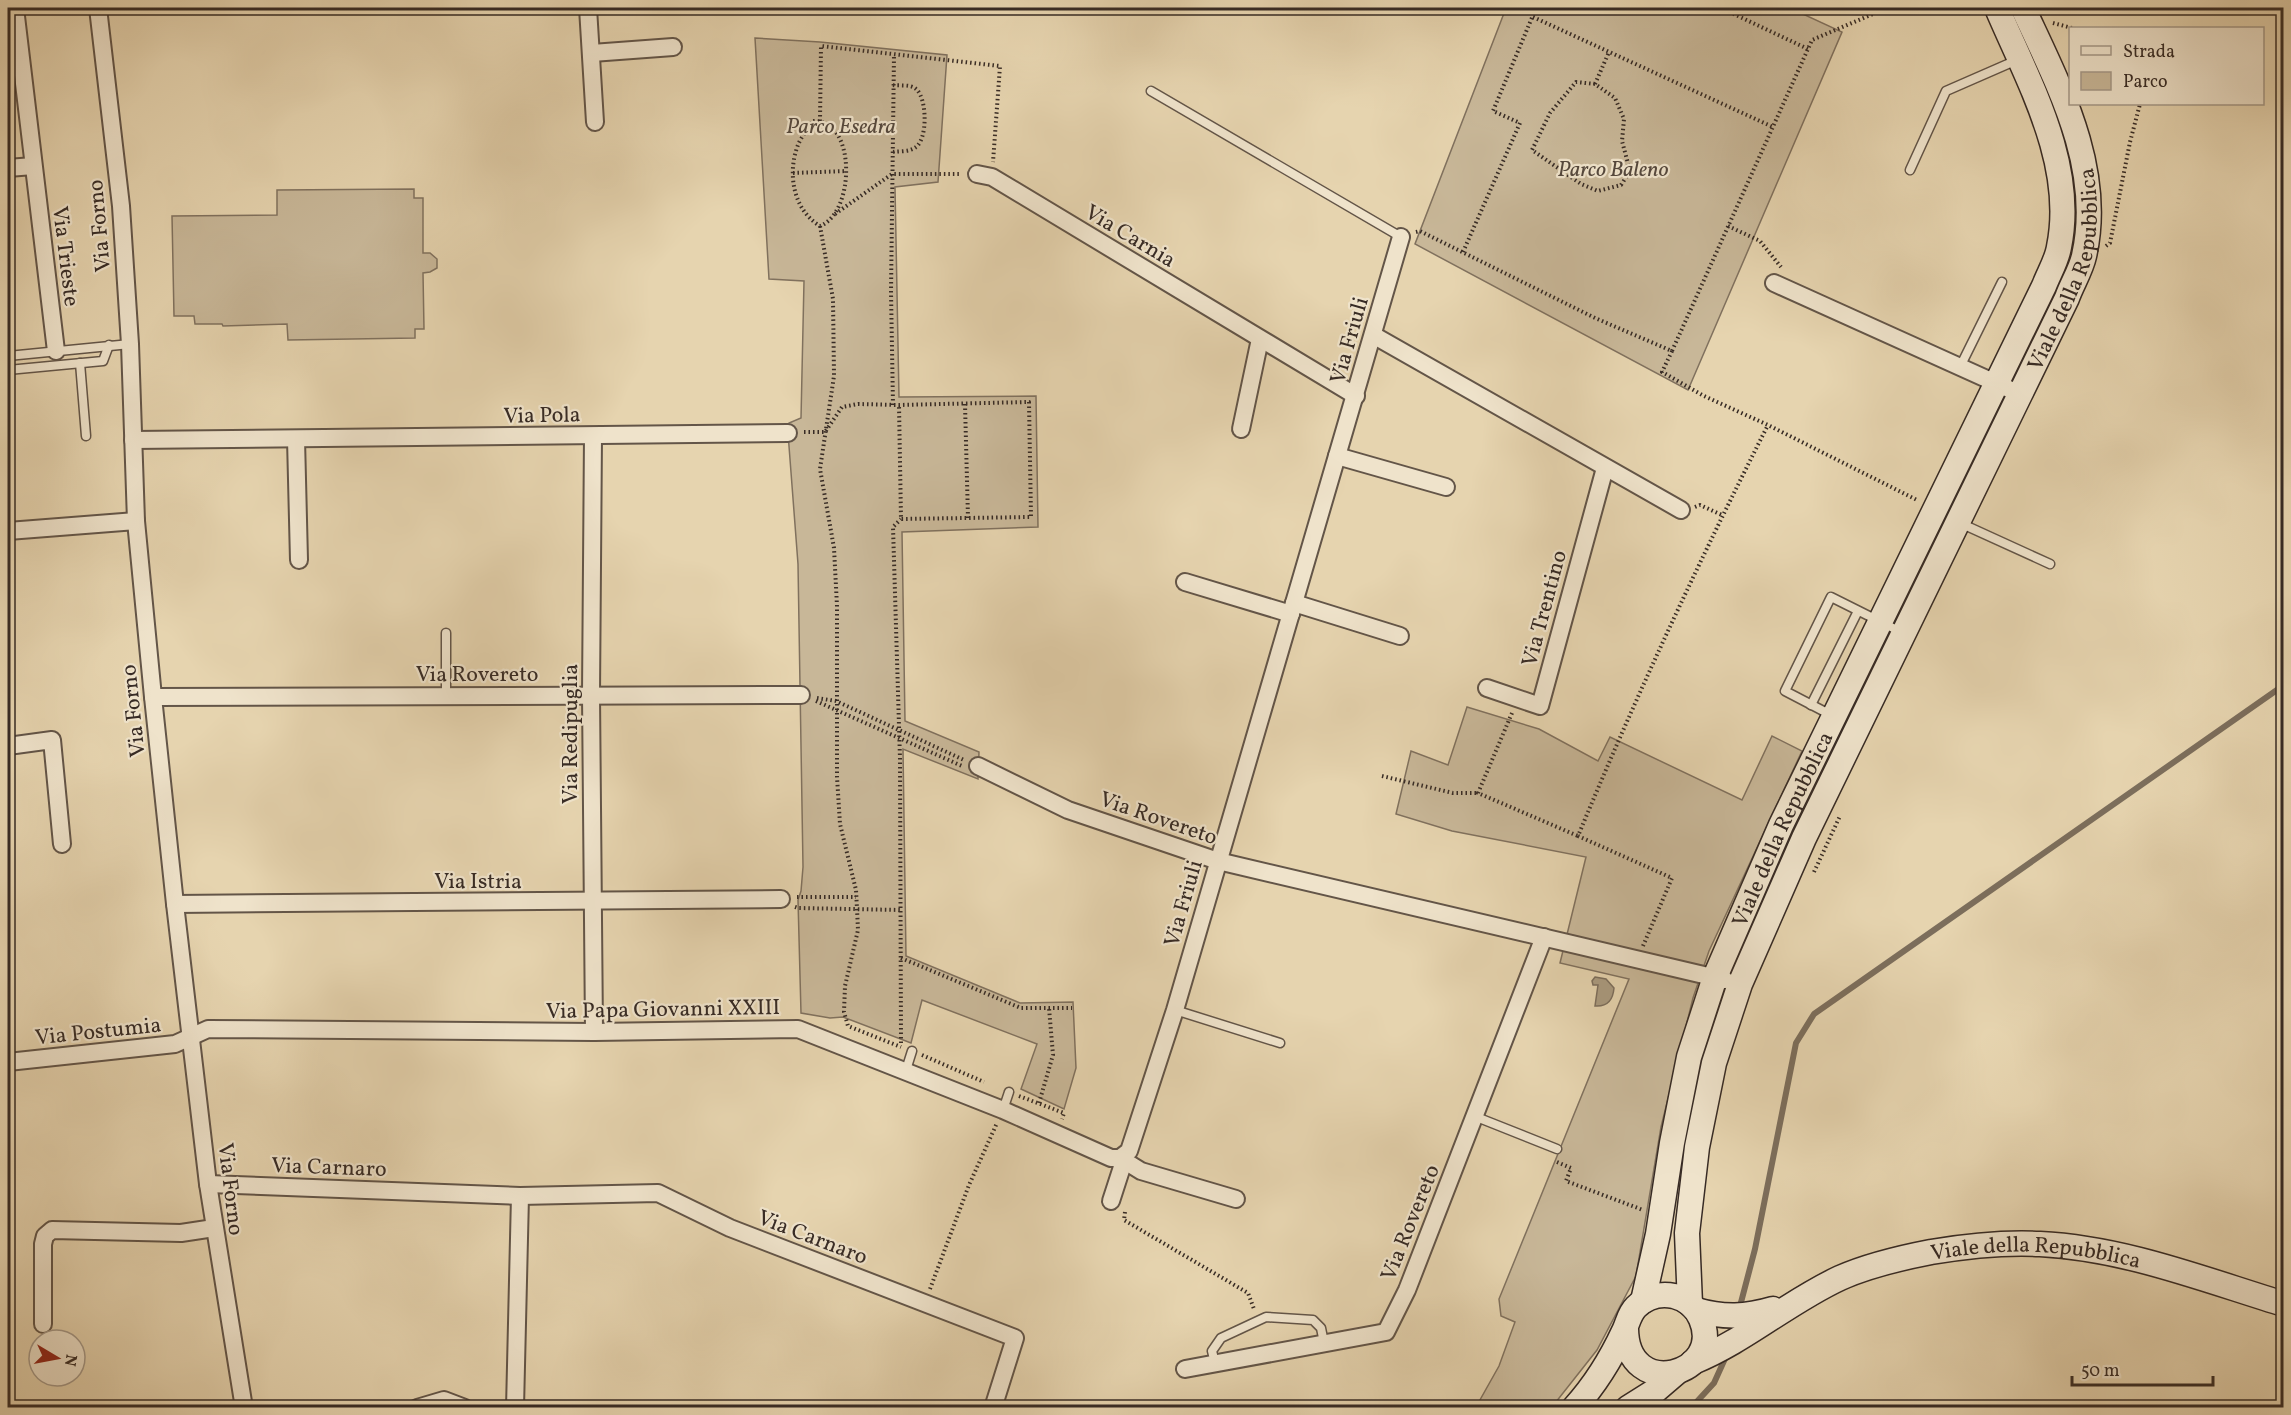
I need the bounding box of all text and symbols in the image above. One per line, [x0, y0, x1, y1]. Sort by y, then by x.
legend [2069, 27, 2264, 105]
text: Strada [2123, 40, 2175, 65]
text: Parco [2123, 70, 2168, 95]
park label: Parco Esedra [786, 112, 896, 143]
park label: Parco Baleno [1558, 155, 1669, 186]
street label: Viale della Repubblica [2021, 165, 2107, 377]
street label: Via Forno [81, 178, 120, 273]
street label: Via Carnia [1078, 198, 1181, 277]
street label: Via Trieste [43, 204, 86, 308]
street label: Via Friuli [1323, 294, 1378, 388]
street label: Via Pola [503, 400, 581, 433]
street label: Via Trentino [1515, 547, 1576, 670]
street label: Via Rovereto [416, 660, 538, 691]
street label: Via Forno [114, 663, 155, 759]
street label: Via Redipuglia [556, 664, 587, 804]
street label: Viale della Repubblica [1726, 727, 1842, 932]
street label: Via Rovereto [1095, 785, 1221, 854]
street label: Via Friuli [1157, 857, 1212, 951]
street label: Via Istria [434, 867, 522, 898]
street label: Via Papa Giovanni XXIII [546, 993, 781, 1028]
street label: Via Postumia [34, 1010, 163, 1055]
street label: Via Forno [208, 1141, 251, 1237]
street label: Via Carnaro [271, 1151, 387, 1186]
street label: Via Rovereto [1374, 1160, 1449, 1286]
street label: Via Carnaro [753, 1203, 872, 1274]
street label: Viale della Repubblica [1929, 1230, 2144, 1278]
north arrow [27, 1328, 87, 1388]
scale bar [2072, 1349, 2213, 1387]
text: N [58, 1353, 82, 1368]
text: 50 m [2081, 1359, 2120, 1384]

